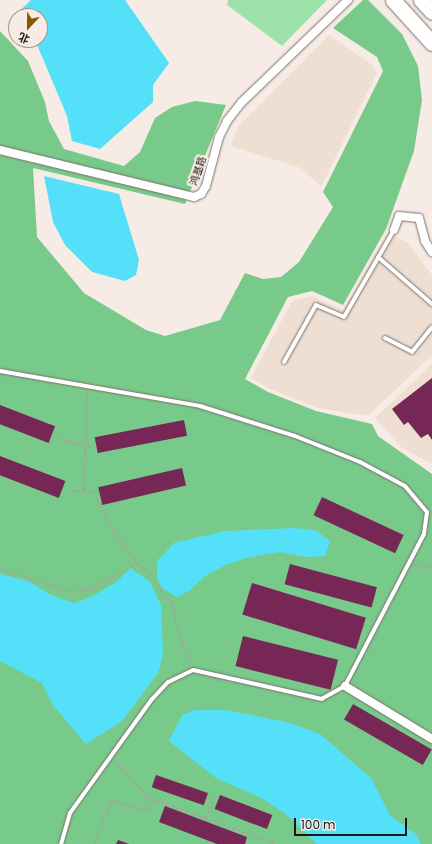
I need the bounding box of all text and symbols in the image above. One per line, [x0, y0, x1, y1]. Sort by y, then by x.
north arrow [8, 8, 48, 48]
text: 北 [16, 29, 32, 48]
street label: 鸿基路 [187, 155, 209, 187]
scale bar [296, 810, 409, 836]
text: 100 m [301, 816, 335, 833]

